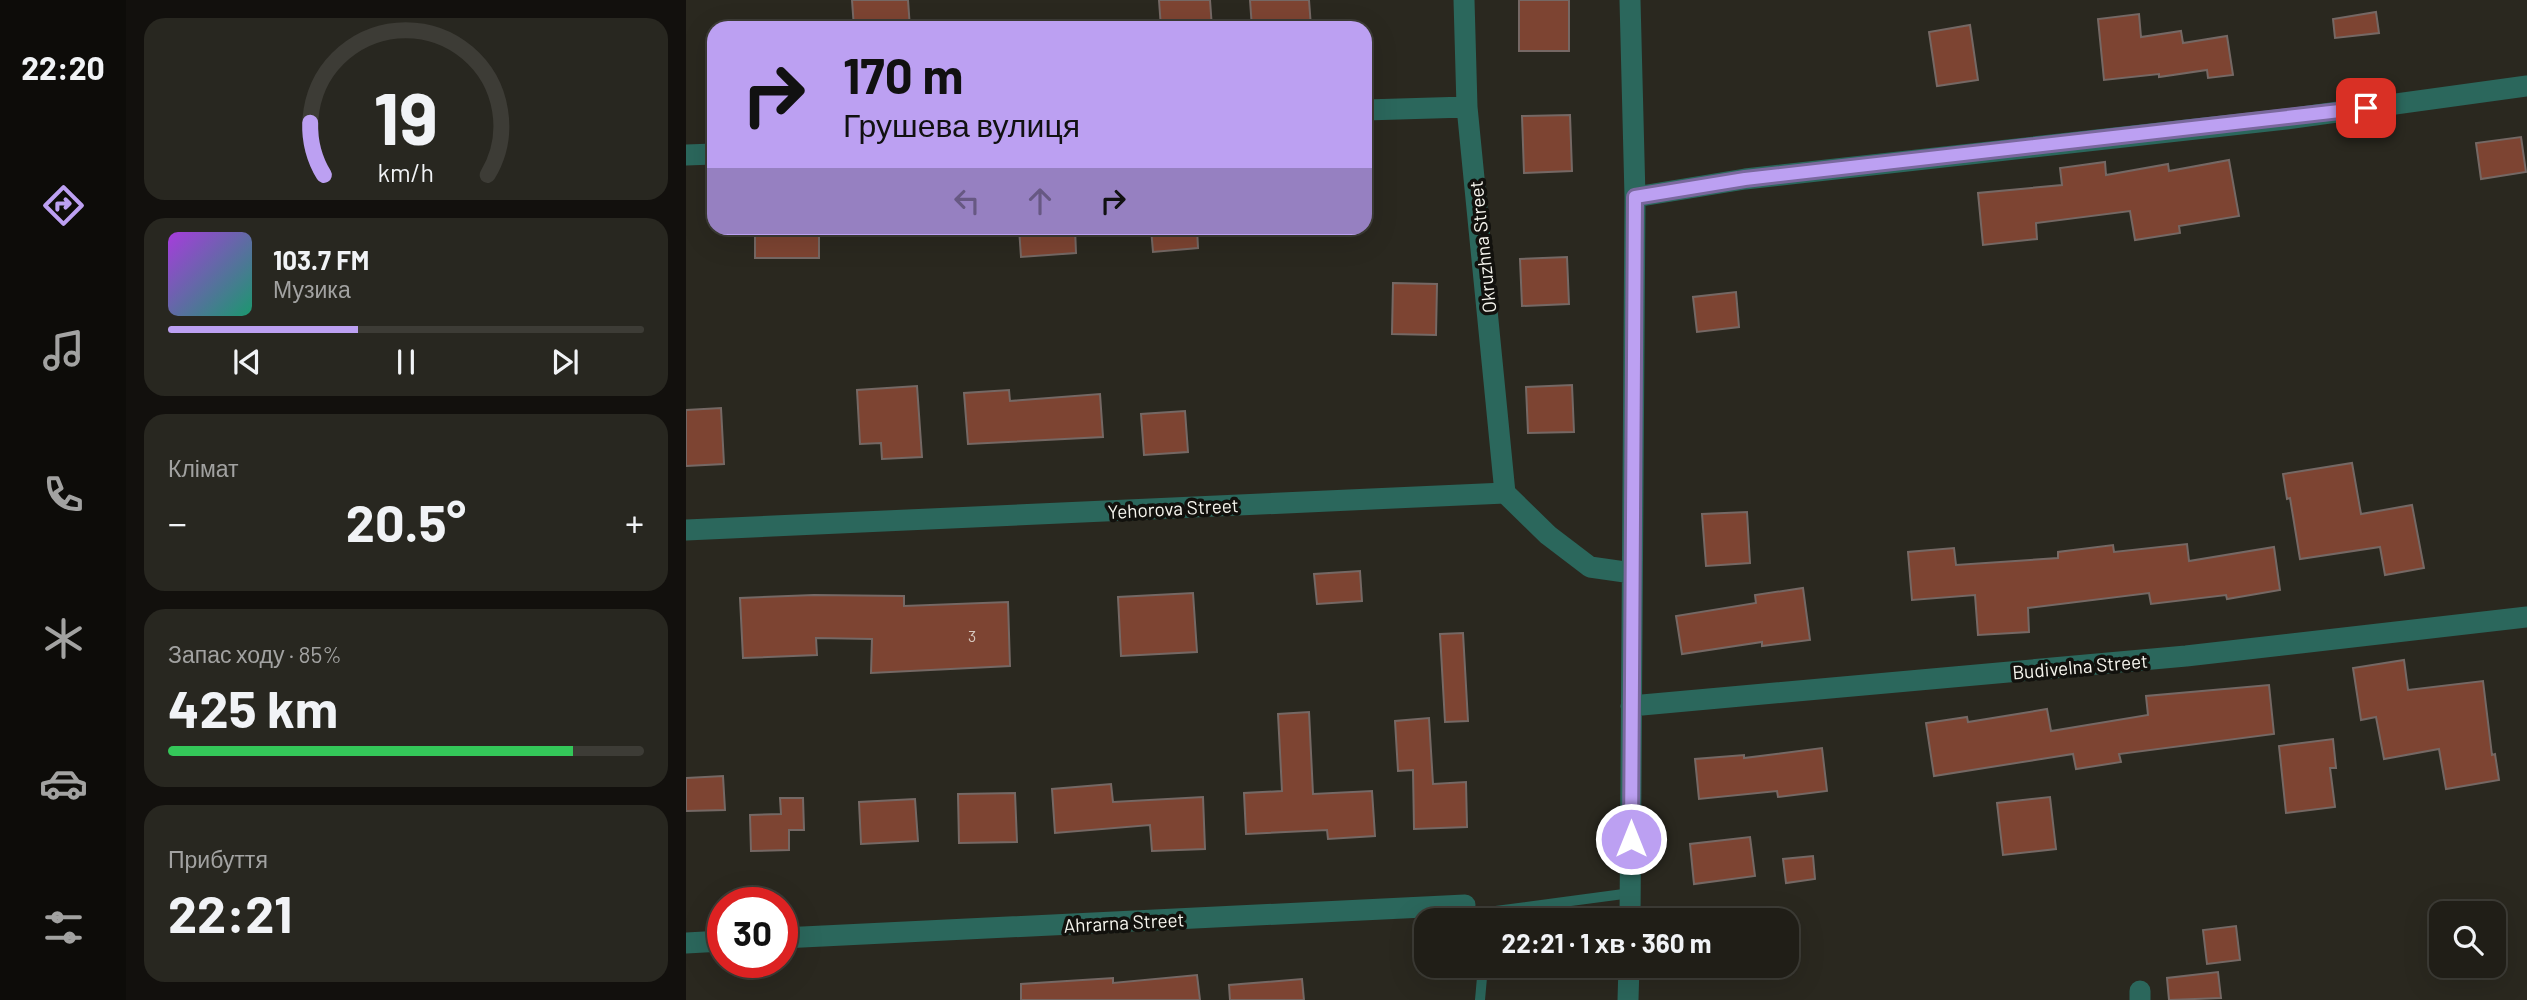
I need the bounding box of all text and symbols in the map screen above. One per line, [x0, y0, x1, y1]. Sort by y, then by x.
text: 170 m [843, 45, 963, 104]
text: 22:20 [21, 48, 105, 86]
icon: right [728, 49, 819, 140]
text: 19 [374, 72, 438, 160]
pin [2336, 78, 2396, 138]
icon: arrive [2347, 89, 2385, 127]
text: Грушева вулиця [843, 105, 1080, 143]
text: km/h [378, 157, 434, 187]
street label: Okruzhna Street [1464, 180, 1500, 314]
icon: directions [39, 181, 88, 230]
icon: left [948, 182, 986, 220]
icon: ahead [1021, 182, 1059, 220]
icon: right [1094, 182, 1132, 220]
text: 103.7 FM [273, 244, 369, 275]
text: Музика [273, 275, 351, 303]
icon: music [39, 326, 88, 375]
icon: previous [228, 343, 266, 381]
icon: pause [387, 343, 425, 381]
icon: next [546, 343, 584, 381]
text: Клімат [168, 454, 239, 482]
icon: phone [39, 470, 88, 519]
text: 20.5° [346, 490, 466, 552]
street label: Yehorova Street [1107, 493, 1239, 523]
text: − [168, 499, 187, 545]
text: + [625, 499, 644, 545]
icon: climate [39, 614, 88, 663]
house number: 3 [968, 626, 976, 645]
text: Запас ходу · 85% [168, 640, 342, 668]
street label: Budivelna Street [2011, 649, 2149, 683]
text: 425 km [168, 676, 338, 738]
icon: car [39, 759, 88, 808]
position arrow [1594, 802, 1668, 876]
text: Прибуття [168, 845, 268, 873]
text: 22:21 [168, 881, 292, 943]
speed limit sign: 30 [707, 887, 798, 978]
map controls [2429, 901, 2506, 978]
button: search [2429, 901, 2506, 978]
icon: filters [39, 903, 88, 952]
street label: Ahrarna Street [1063, 907, 1185, 937]
text: 22:21 · 1 хв · 360 m [1502, 927, 1711, 958]

